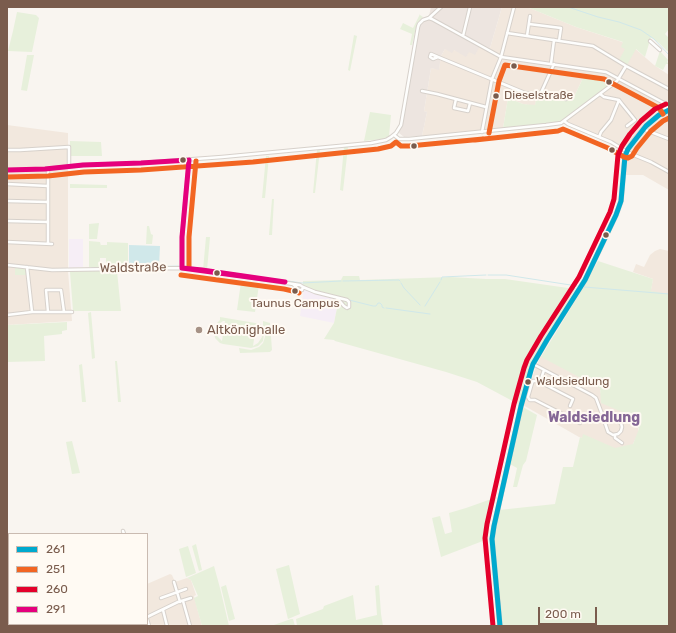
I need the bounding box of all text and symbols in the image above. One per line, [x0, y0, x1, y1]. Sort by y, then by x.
unlabelled marker [509, 61, 519, 71]
unlabelled marker [604, 77, 614, 87]
place label: Dieselstraße [504, 89, 573, 103]
marker: Dieselstraße [491, 91, 501, 101]
unlabelled marker [409, 141, 419, 151]
unlabelled marker [607, 145, 617, 155]
unlabelled marker [178, 155, 188, 165]
unlabelled marker [601, 230, 611, 240]
street label: Waldstraße [99, 260, 167, 276]
unlabelled marker [212, 268, 222, 278]
marker: Taunus Campus [290, 286, 300, 296]
place label: Taunus Campus [250, 297, 340, 311]
place label: Altkönighalle [207, 322, 285, 338]
marker: Altkönighalle [194, 325, 204, 335]
place label: Waldsiedlung [536, 375, 609, 389]
marker: Waldsiedlung [523, 377, 533, 387]
district label: Waldsiedlung [548, 410, 640, 426]
legend [8, 533, 148, 625]
text: 261 [46, 542, 65, 556]
text: 251 [46, 562, 65, 576]
text: 260 [46, 582, 68, 596]
scale bar [540, 599, 599, 625]
text: 291 [46, 602, 65, 616]
text: 200 m [545, 607, 581, 621]

